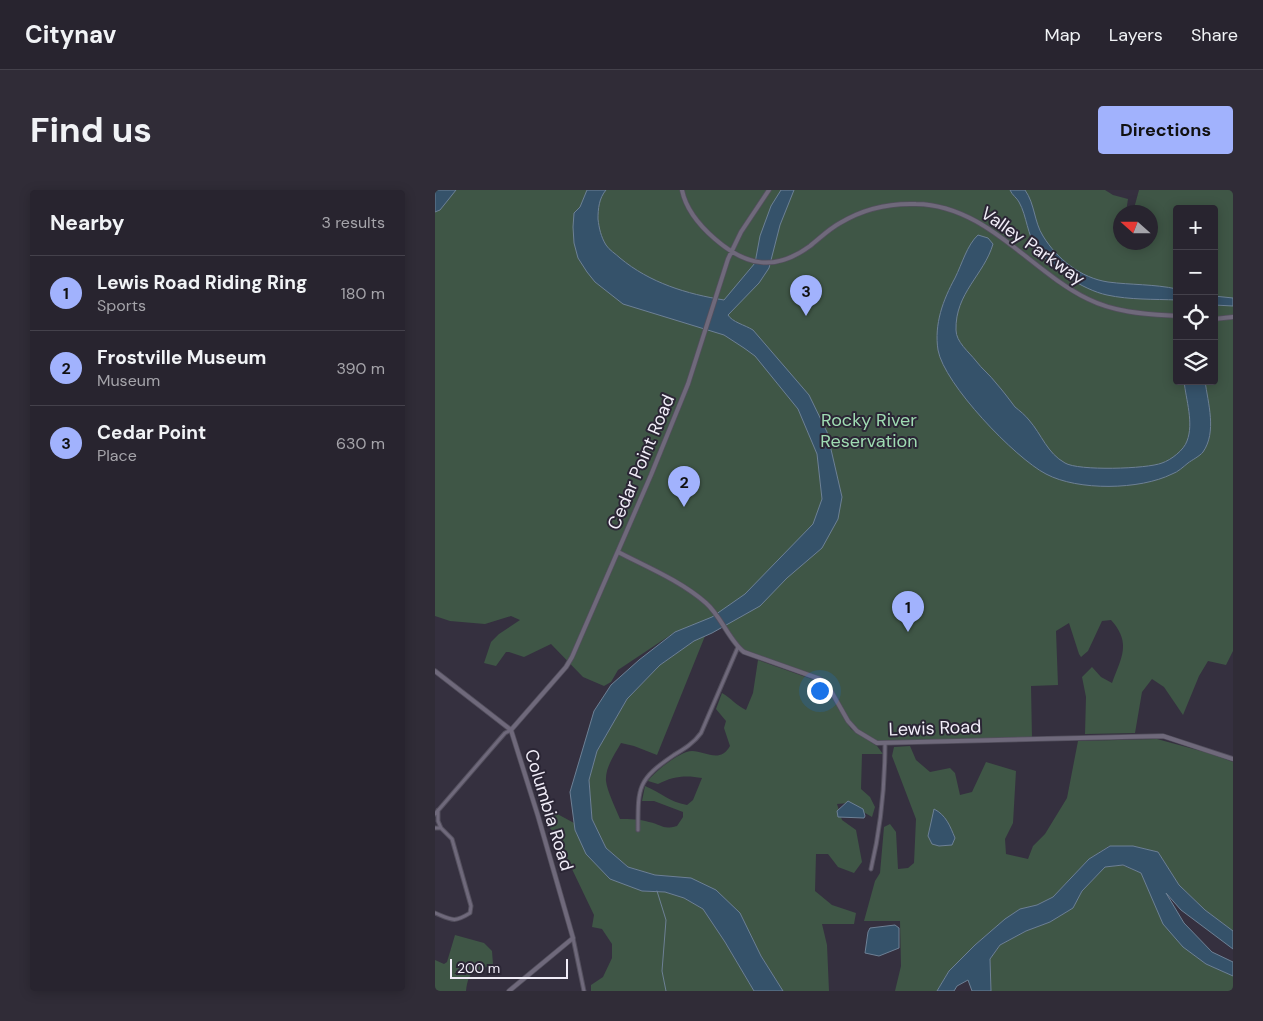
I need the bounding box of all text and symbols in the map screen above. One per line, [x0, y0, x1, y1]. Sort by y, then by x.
text: Citynav [25, 19, 116, 50]
text: Map [1045, 23, 1081, 47]
text: Layers [1109, 23, 1163, 47]
text: Share [1191, 23, 1238, 47]
button: Directions [1098, 106, 1233, 154]
text: Find us [30, 107, 152, 153]
street label: Valley Parkway [976, 201, 1090, 291]
north arrow [1113, 205, 1158, 250]
map controls [1173, 205, 1218, 385]
button: + [1173, 205, 1218, 250]
text: Nearby [50, 209, 124, 237]
text: 3 results [322, 212, 385, 233]
button: − [1173, 250, 1218, 295]
text: Lewis Road Riding Ring [97, 270, 307, 295]
pin: 3 [790, 275, 822, 316]
text: 1 [63, 283, 69, 304]
text: 180 m [341, 283, 385, 304]
text: Sports [97, 295, 146, 316]
button: locate [1173, 295, 1218, 340]
button: layers [1173, 340, 1218, 385]
text: Frostville Museum [97, 345, 266, 370]
text: 2 [61, 358, 71, 379]
text: 390 m [337, 358, 385, 379]
text: Museum [97, 370, 160, 391]
street label: Cedar Point Road [602, 391, 680, 533]
park label: Rocky River Reservation [820, 408, 918, 453]
text: Cedar Point [97, 420, 206, 445]
text: 3 [61, 433, 71, 454]
text: 630 m [336, 433, 385, 454]
text: Place [97, 445, 137, 466]
pin: 2 [668, 466, 700, 507]
pin: 1 [892, 591, 924, 632]
your location [807, 678, 833, 704]
street label: Lewis Road [888, 714, 982, 742]
street label: Columbia Road [519, 746, 579, 874]
scale bar [450, 956, 567, 979]
text: 200 m [457, 959, 500, 977]

